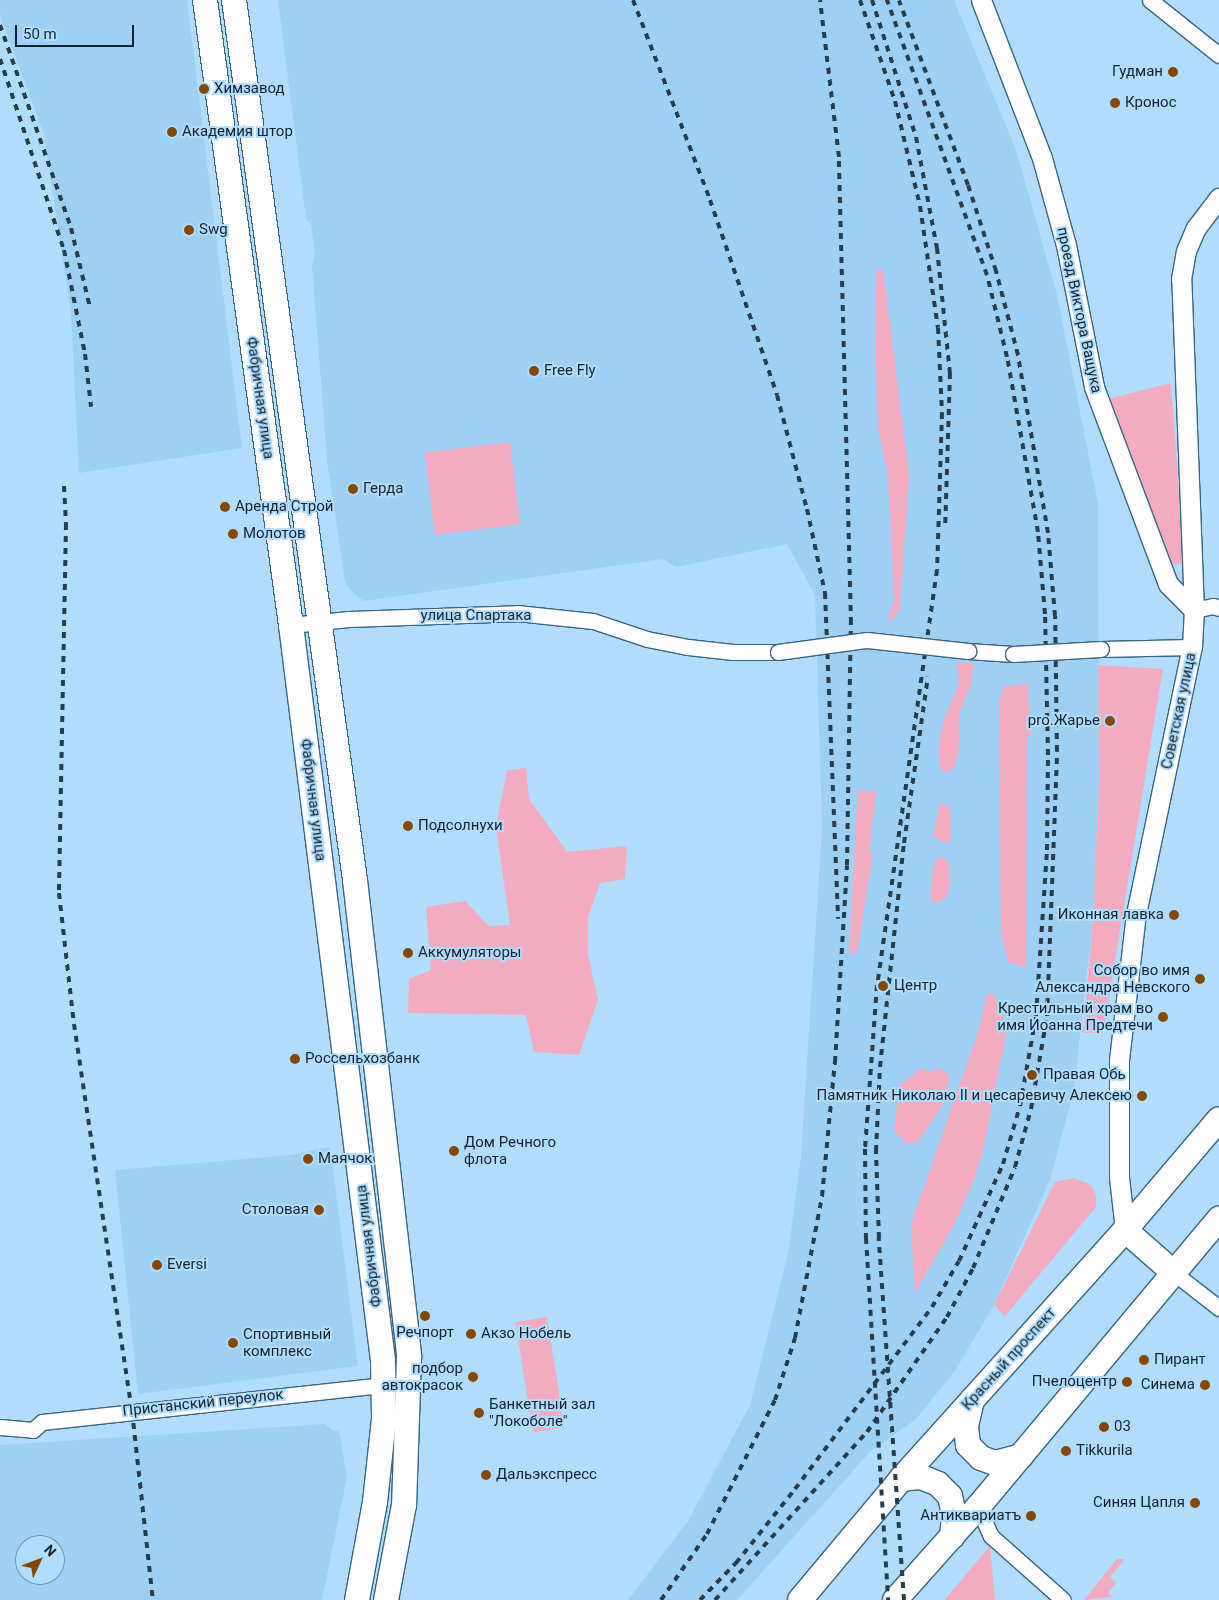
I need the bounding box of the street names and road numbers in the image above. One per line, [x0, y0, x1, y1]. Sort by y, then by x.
street label: проезд Виктора Ващука [1053, 225, 1105, 395]
street label: Фабричная улица [243, 336, 277, 460]
street label: улица Спартака [421, 607, 531, 625]
street label: Советская улица [1158, 651, 1200, 771]
street label: Фабричная улица [297, 738, 329, 862]
street label: Фабричная улица [353, 1184, 385, 1308]
street label: Красный проспект [958, 1304, 1060, 1414]
street label: Пристанский переулок [122, 1386, 284, 1420]

